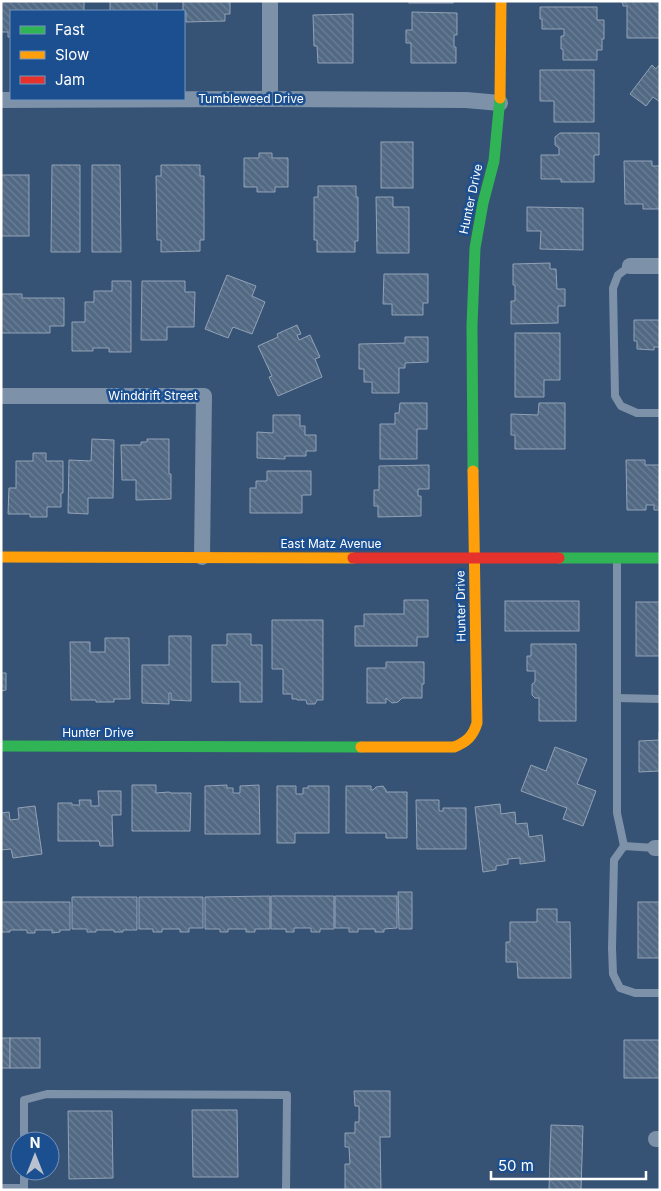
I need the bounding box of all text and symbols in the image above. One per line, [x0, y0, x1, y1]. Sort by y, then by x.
legend [10, 10, 185, 100]
text: Fast [55, 20, 85, 39]
text: Slow [55, 45, 89, 64]
text: Jam [55, 70, 85, 89]
street label: Tumbleweed Drive [198, 91, 304, 106]
street label: Hunter Drive [456, 162, 485, 235]
street label: Winddrift Street [108, 388, 198, 403]
street label: East Matz Avenue [280, 536, 382, 551]
street label: Hunter Drive [452, 570, 469, 642]
street label: Hunter Drive [62, 725, 134, 740]
north arrow [10, 1131, 60, 1181]
text: N [30, 1134, 40, 1151]
scale bar [491, 1148, 646, 1180]
text: 50 m [498, 1156, 534, 1175]

